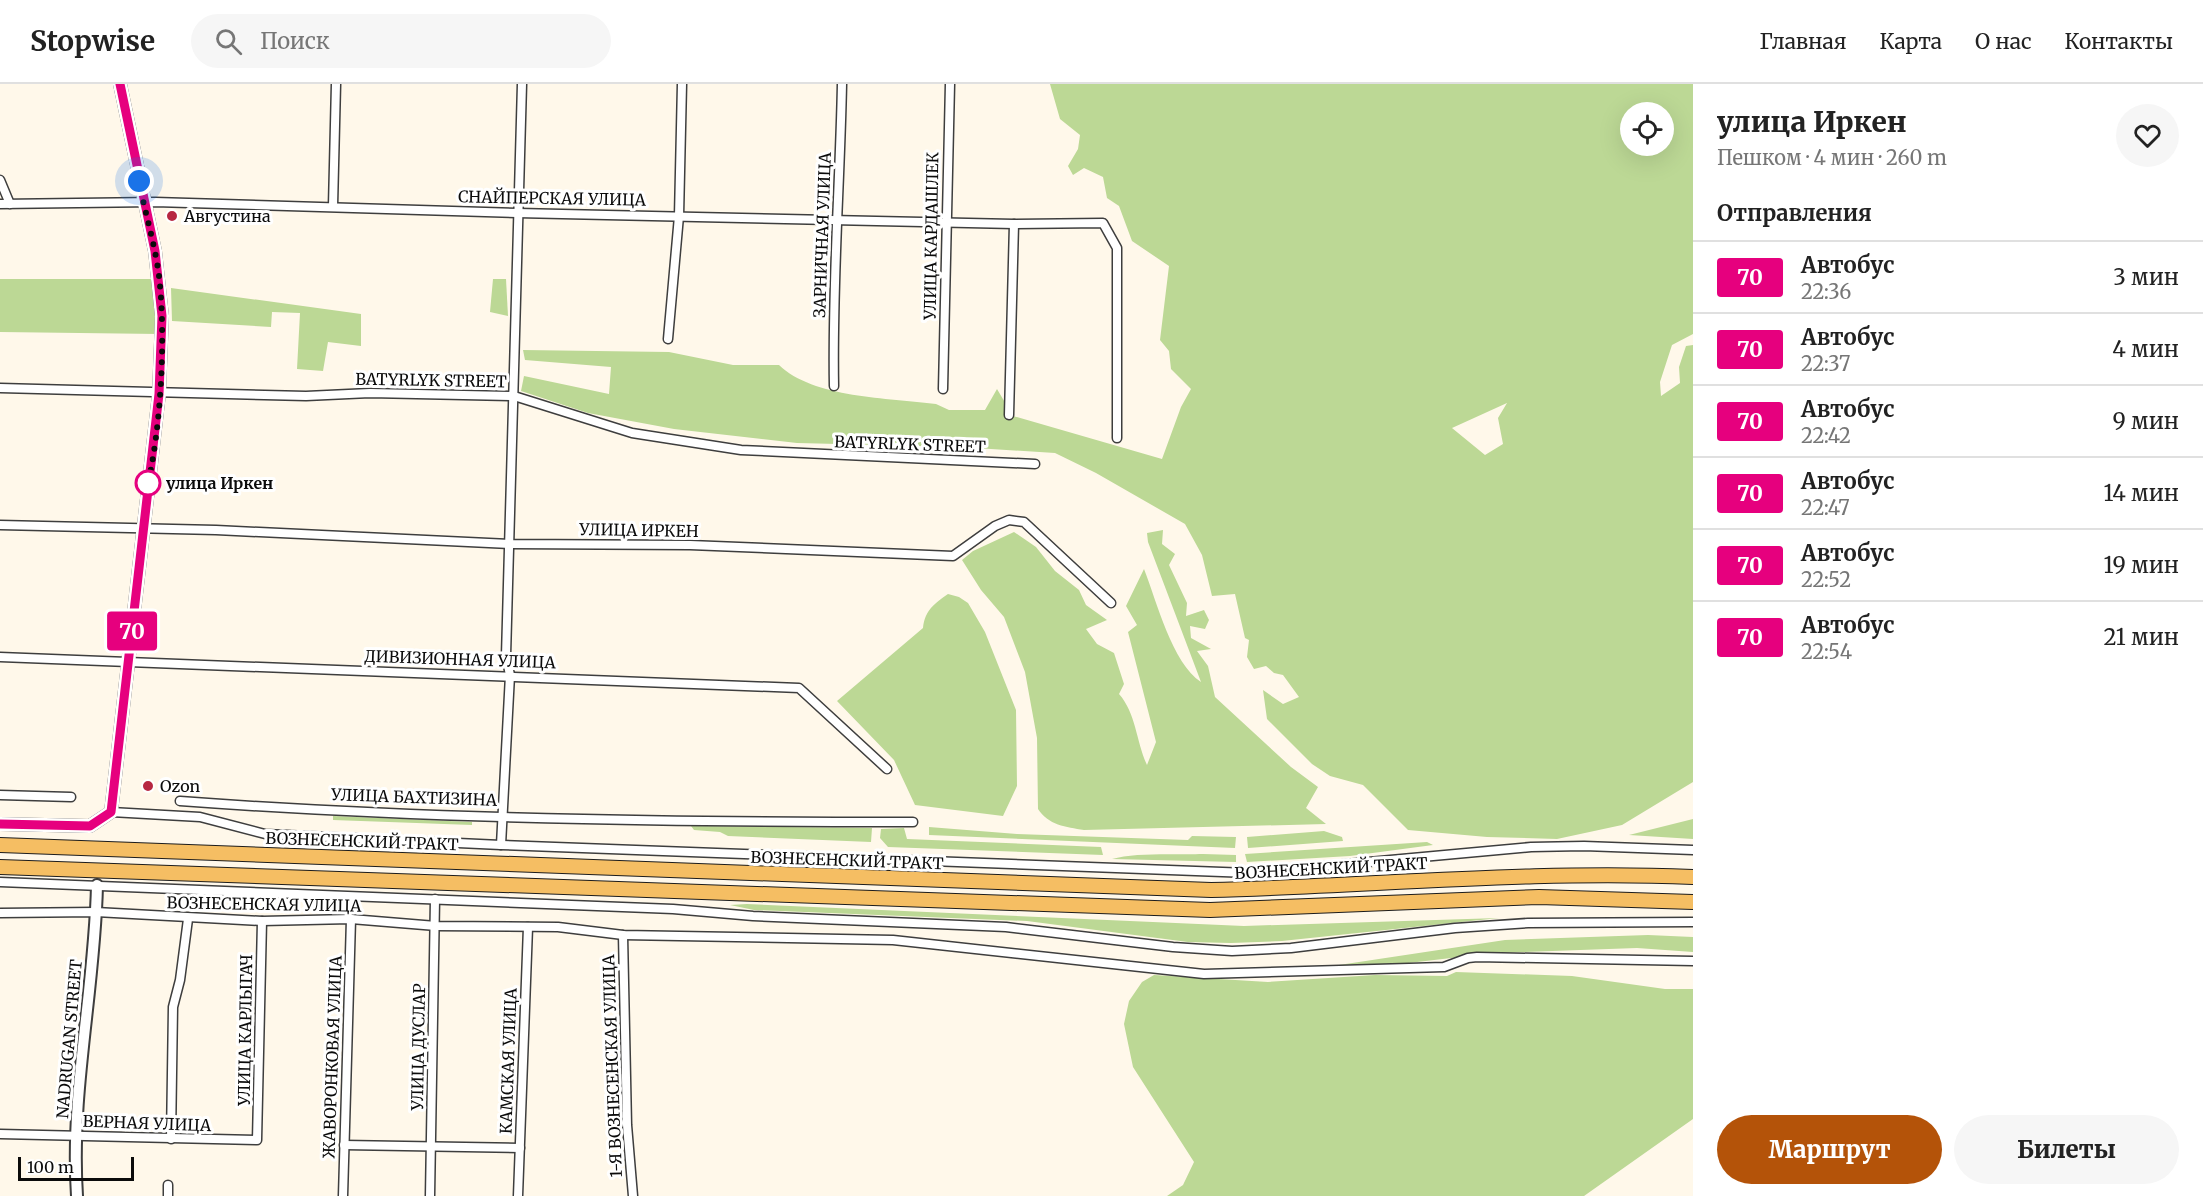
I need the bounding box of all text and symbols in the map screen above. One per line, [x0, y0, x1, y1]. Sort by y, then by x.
search box [191, 14, 611, 68]
text: Stopwise [30, 23, 155, 59]
icon: search [212, 25, 245, 58]
text: Поиск [260, 27, 330, 55]
text: Главная [1760, 28, 1847, 55]
text: Карта [1880, 28, 1942, 55]
text: О нас [1975, 28, 2032, 55]
text: Контакты [2065, 28, 2173, 55]
map controls [1620, 102, 1674, 156]
button: locate [1620, 102, 1674, 156]
text: улица Иркен [1717, 104, 1907, 140]
button: heart [2116, 104, 2179, 167]
text: Пешком · 4 мин · 260 m [1717, 145, 1947, 170]
street label: ЗАРНИЧНАЯ УЛИЦА [809, 151, 835, 318]
street label: УЛИЦА КАРДАШЛЕК [920, 151, 942, 321]
your location [124, 166, 154, 196]
street label: СНАЙПЕРСКАЯ УЛИЦА [458, 186, 647, 210]
text: Отправления [1717, 199, 1872, 227]
place label: Августина [183, 206, 271, 226]
marker: Августина [165, 209, 179, 223]
text: Автобус [1801, 251, 1894, 279]
text: 3 мин [2113, 263, 2179, 291]
text: 70 [1737, 264, 1763, 291]
text: 22:36 [1801, 279, 1851, 304]
text: Автобус [1801, 323, 1894, 351]
text: 4 мин [2112, 335, 2179, 363]
text: 70 [1737, 336, 1763, 363]
text: 22:37 [1801, 351, 1850, 376]
street label: BATYRLYK STREET [355, 369, 507, 391]
text: Автобус [1801, 395, 1894, 423]
text: 9 мин [2112, 407, 2179, 435]
text: 70 [1737, 408, 1763, 435]
text: 22:42 [1801, 423, 1851, 448]
street label: BATYRLYK STREET [834, 431, 986, 457]
text: Автобус [1801, 467, 1894, 495]
marker: улица Иркен [135, 470, 161, 496]
place label: улица Иркен [166, 473, 273, 493]
text: 14 мин [2103, 479, 2179, 507]
text: 70 [1737, 480, 1763, 507]
text: 22:47 [1801, 495, 1850, 520]
street label: УЛИЦА ИРКЕН [578, 519, 699, 541]
text: Автобус [1801, 539, 1894, 567]
text: 19 мин [2104, 551, 2179, 579]
text: 70 [1737, 552, 1763, 579]
text: 22:52 [1801, 567, 1851, 592]
text: Автобус [1801, 611, 1894, 639]
line badge: 70 [105, 612, 159, 650]
text: 70 [119, 618, 145, 645]
text: 21 мин [2103, 623, 2179, 651]
text: 70 [1737, 624, 1763, 651]
text: 22:54 [1801, 639, 1852, 664]
street label: ДИВИЗИОННАЯ УЛИЦА [364, 646, 557, 672]
place label: Ozon [160, 776, 200, 796]
marker: Ozon [141, 779, 155, 793]
street label: УЛИЦА БАХТИЗИНА [330, 784, 498, 810]
street label: ВОЗНЕСЕНСКИЙ ТРАКТ [265, 828, 459, 854]
street label: ВОЗНЕСЕНСКИЙ ТРАКТ [750, 847, 944, 873]
street label: ВОЗНЕСЕНСКИЙ ТРАКТ [1234, 853, 1428, 883]
street label: ВОЗНЕСЕНСКАЯ УЛИЦА [166, 892, 362, 916]
street label: 1-Я ВОЗНЕСЕНСКАЯ УЛИЦА [598, 953, 626, 1178]
street label: УЛИЦА КАРЛЫГАЧ [234, 954, 256, 1107]
street label: ЖАВОРОНКОВАЯ УЛИЦА [318, 954, 346, 1159]
street label: NADRUGAN STREET [52, 959, 86, 1119]
street label: УЛИЦА ДУСЛАР [407, 983, 429, 1112]
street label: КАМСКАЯ УЛИЦА [495, 987, 521, 1134]
street label: ВЕРНАЯ УЛИЦА [82, 1111, 212, 1135]
button: Маршрут [1717, 1115, 1942, 1184]
button: Билеты [1954, 1115, 2179, 1184]
scale bar [18, 1154, 134, 1182]
text: 100 m [27, 1157, 74, 1177]

